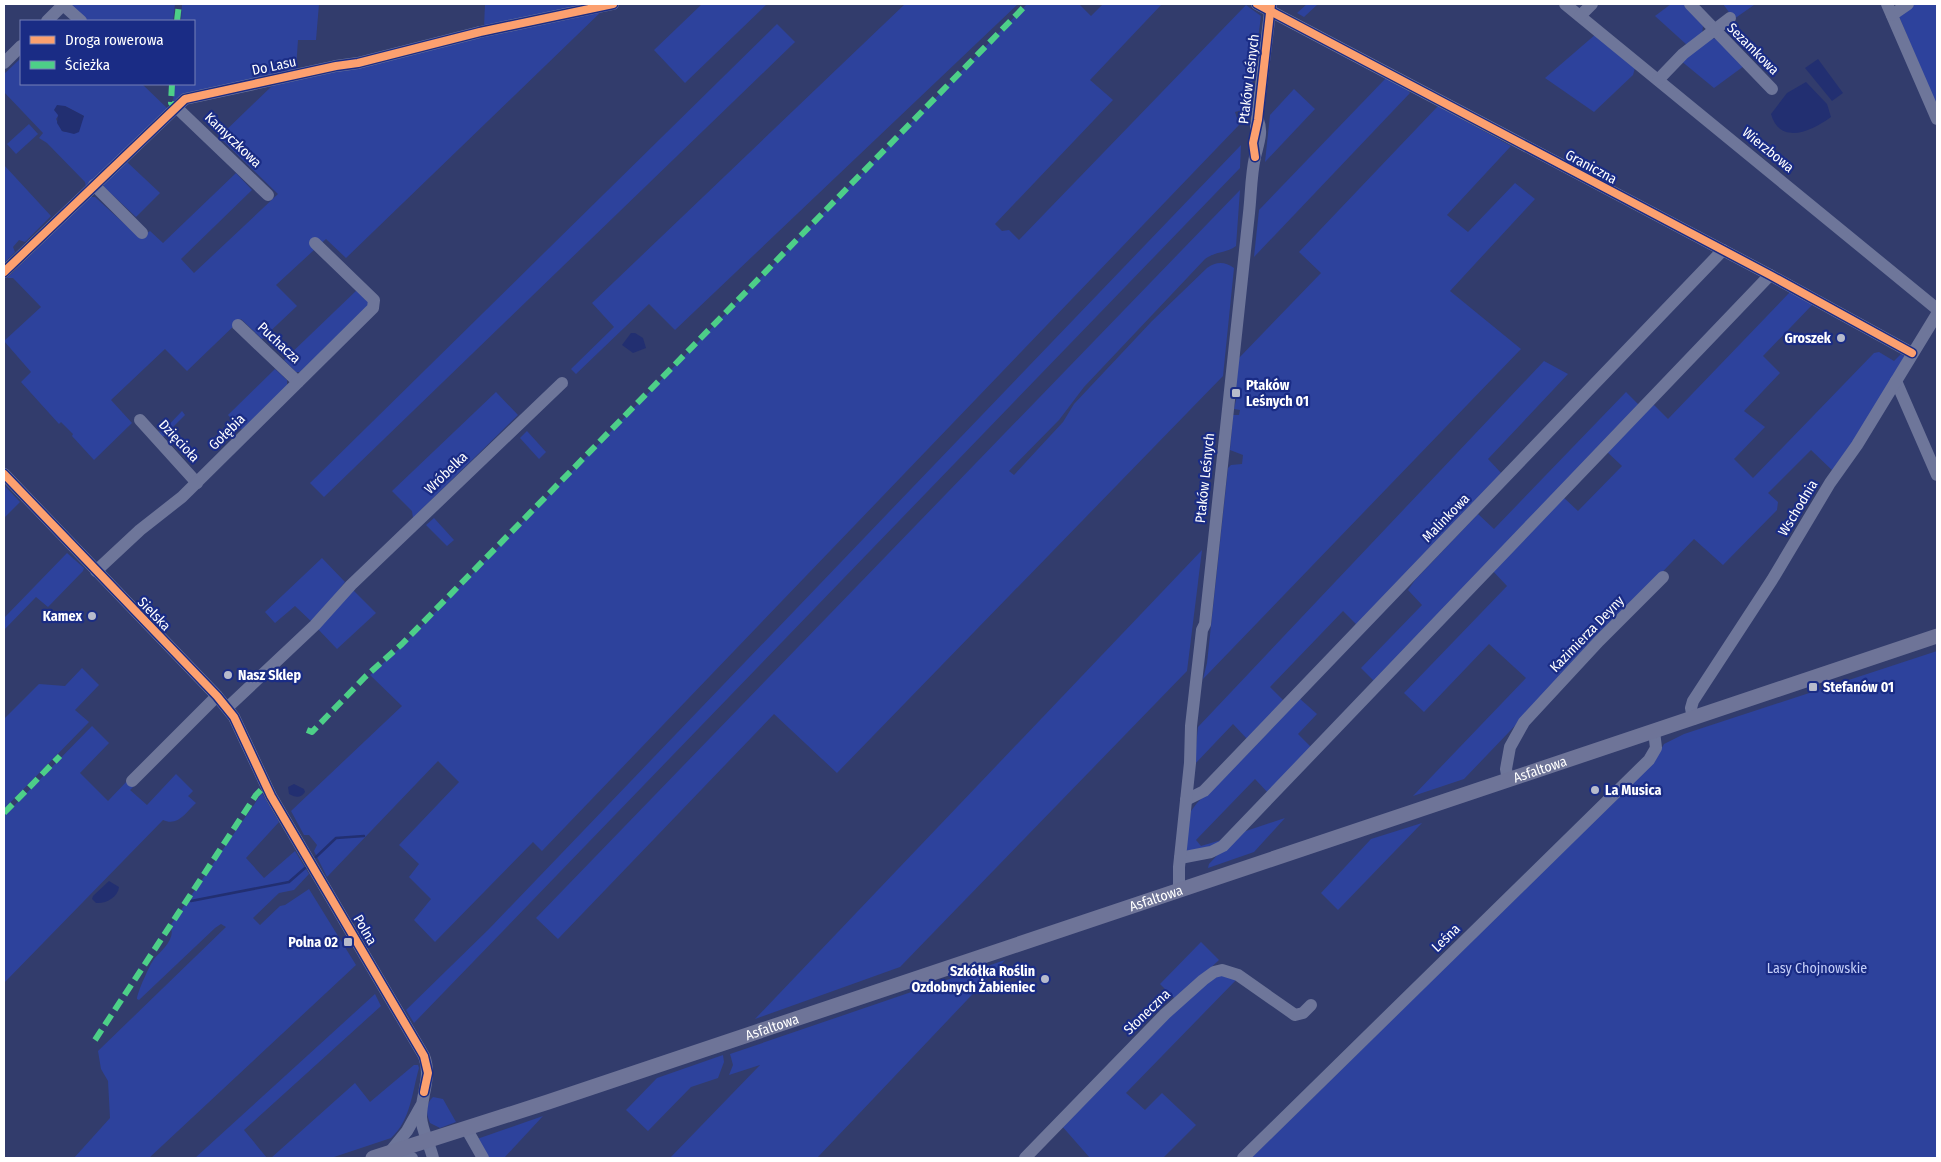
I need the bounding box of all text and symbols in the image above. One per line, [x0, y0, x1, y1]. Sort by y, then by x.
legend [20, 20, 195, 85]
street label: Sezamkowa [1724, 20, 1783, 79]
text: Droga rowerowa [65, 31, 164, 49]
street label: Ptaków Leśnych [1235, 33, 1263, 125]
street label: Do Lasu [250, 53, 298, 79]
text: Ścieżka [65, 56, 110, 74]
street label: Kamyczkowa [201, 109, 265, 171]
street label: Wierzbowa [1739, 124, 1797, 176]
street label: Graniczna [1562, 146, 1620, 188]
street label: Puchacza [254, 319, 304, 367]
place label: Groszek [1784, 330, 1832, 347]
marker: Groszek [1835, 332, 1847, 344]
place label: Ptaków Leśnych 01 [1246, 377, 1309, 410]
marker: Ptaków Leśnych 01 [1230, 387, 1242, 399]
street label: Gołębia [205, 410, 249, 454]
street label: Dzięcioła [155, 416, 203, 466]
street label: Ptaków Leśnych [1192, 432, 1218, 524]
street label: Wróbelka [421, 448, 471, 498]
street label: Wschodnia [1775, 477, 1821, 539]
street label: Malinkowa [1419, 490, 1473, 546]
street label: Kazimierza Deyny [1546, 592, 1628, 676]
street label: Sielska [134, 594, 174, 634]
place label: Kamex [43, 608, 82, 625]
marker: Kamex [86, 610, 98, 622]
place label: Nasz Sklep [238, 667, 301, 684]
marker: Nasz Sklep [222, 669, 234, 681]
place label: Stefanów 01 [1823, 679, 1894, 696]
marker: Stefanów 01 [1807, 681, 1819, 693]
street label: Asfaltowa [1511, 752, 1569, 786]
place label: La Musica [1605, 782, 1661, 799]
marker: La Musica [1589, 784, 1601, 796]
street label: Asfaltowa [1127, 881, 1185, 915]
street label: Polna [350, 912, 380, 948]
street label: Leśna [1428, 920, 1464, 956]
place label: Polna 02 [288, 934, 339, 951]
marker: Polna 02 [342, 936, 354, 948]
park label: Lasy Chojnowskie [1767, 960, 1867, 977]
place label: Szkółka Roślin Ozdobnych Żabieniec [912, 963, 1036, 996]
marker: Szkółka Roślin Ozdobnych Żabieniec [1039, 973, 1051, 985]
street label: Słoneczna [1120, 986, 1174, 1038]
street label: Asfaltowa [743, 1010, 801, 1044]

